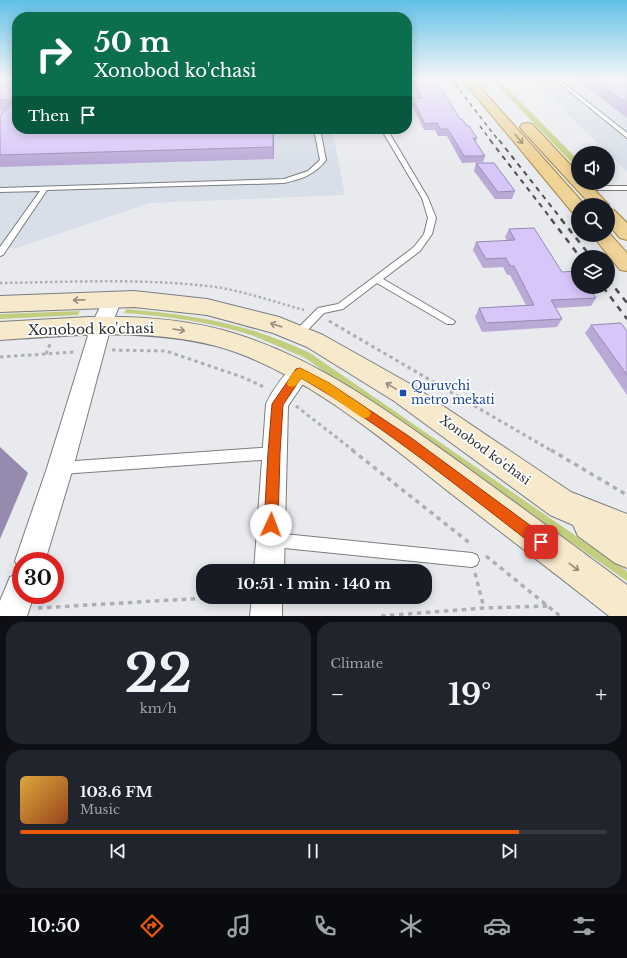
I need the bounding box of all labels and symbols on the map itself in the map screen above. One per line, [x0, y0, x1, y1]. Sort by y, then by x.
one-way arrow [514, 134, 523, 144]
one-way arrow [73, 297, 86, 304]
street label: Xonobod ko'chasi [28, 319, 155, 339]
one-way arrow [271, 321, 283, 329]
one-way arrow [172, 327, 185, 335]
place label: Quruvchi metro mekati [411, 378, 495, 407]
one-way arrow [385, 381, 397, 389]
marker: Quruvchi metro mekati [398, 388, 408, 398]
street label: Xonobod ko'chasi [437, 412, 534, 487]
position arrow [250, 504, 292, 546]
pin [524, 525, 558, 559]
speed limit sign: 30 [12, 552, 64, 604]
one-way arrow [569, 563, 580, 571]

